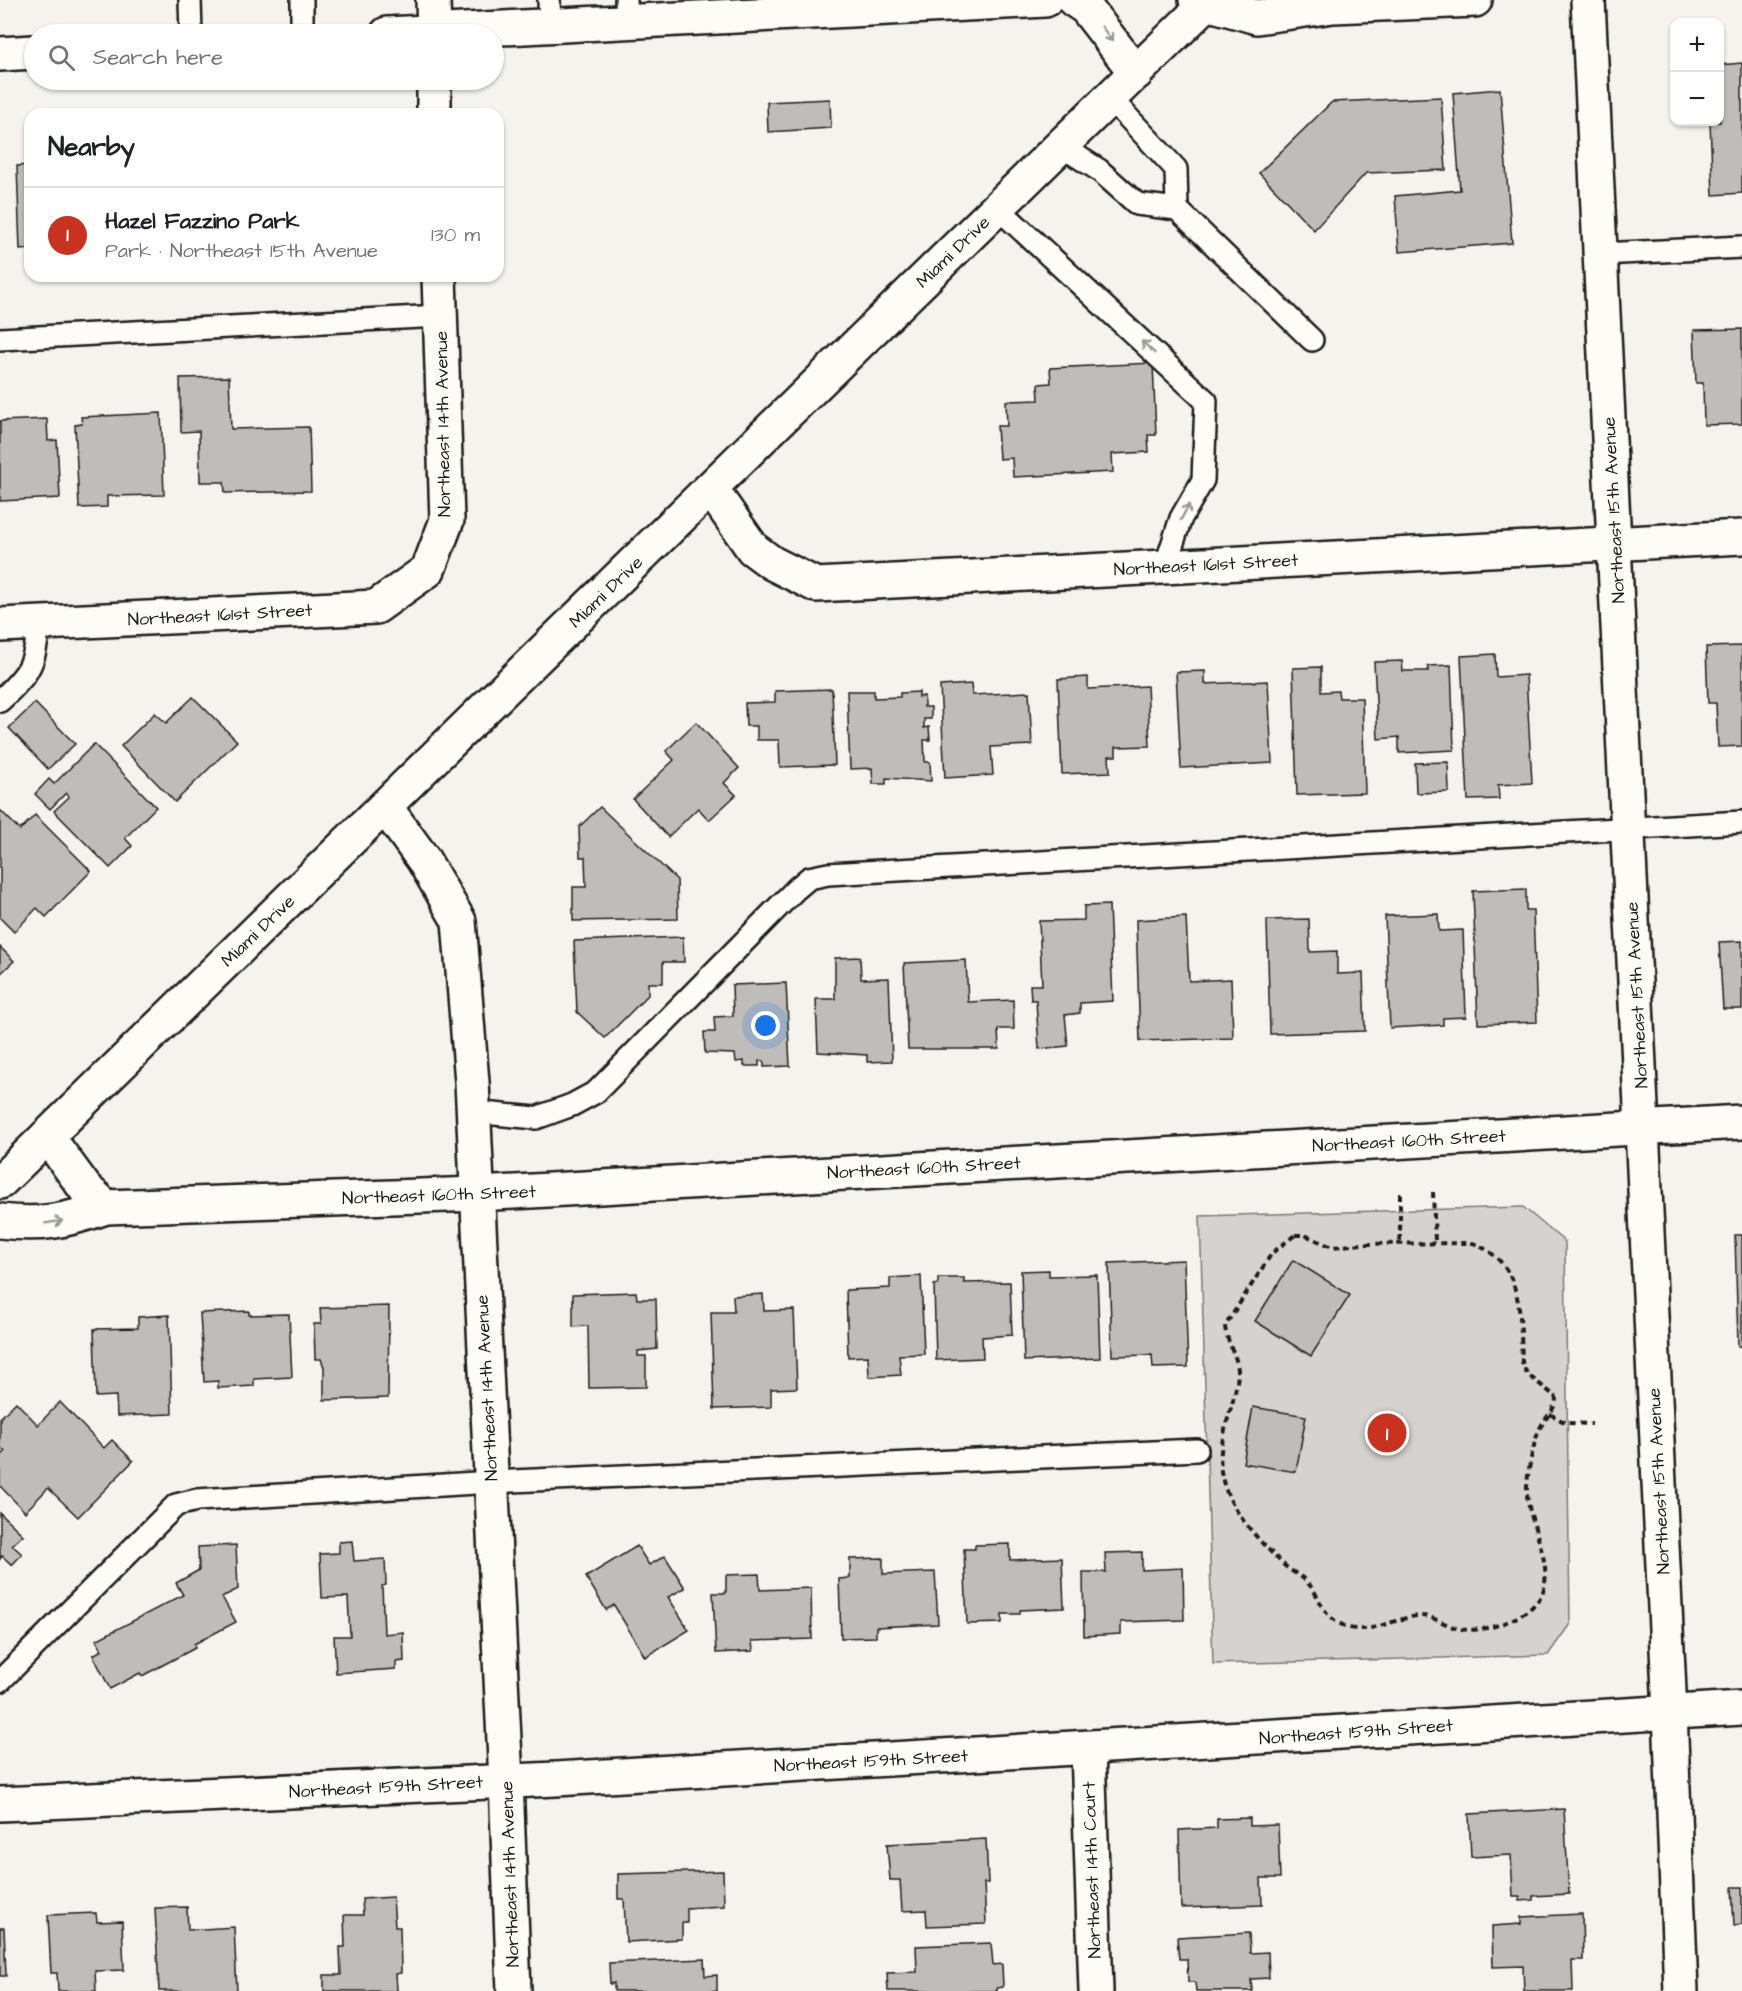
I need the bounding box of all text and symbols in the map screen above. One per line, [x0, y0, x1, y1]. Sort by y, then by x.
map controls [1670, 18, 1724, 126]
button: + [1670, 18, 1724, 72]
search box [24, 24, 504, 90]
one-way arrow [1101, 26, 1113, 42]
icon: search [45, 41, 78, 74]
text: Search here [93, 42, 223, 73]
button: − [1670, 72, 1724, 126]
text: Nearby [48, 129, 135, 165]
text: Hazel Fazzino Park [105, 206, 299, 237]
street label: Miami Drive [910, 210, 996, 294]
text: 1 [66, 221, 69, 249]
text: 130 m [431, 221, 480, 249]
text: Park · Northeast 15th Avenue [105, 237, 378, 265]
street label: Northeast 14th Avenue [429, 330, 457, 517]
one-way arrow [1140, 340, 1155, 355]
street label: Northeast 15th Avenue [1597, 416, 1631, 604]
one-way arrow [1179, 504, 1191, 521]
street label: Northeast 161st Street [1113, 548, 1300, 582]
street label: Miami Drive [563, 550, 649, 634]
street label: Northeast 161st Street [127, 598, 314, 632]
street label: Miami Drive [215, 889, 301, 973]
street label: Northeast 15th Avenue [1620, 901, 1654, 1089]
your location [751, 1011, 780, 1040]
street label: Northeast 160th Street [1312, 1123, 1507, 1159]
street label: Northeast 160th Street [827, 1150, 1022, 1186]
street label: Northeast 160th Street [342, 1179, 537, 1211]
one-way arrow [43, 1216, 63, 1227]
street label: Northeast 14th Avenue [470, 1294, 504, 1482]
street label: Northeast 15th Avenue [1642, 1387, 1676, 1575]
pin: 1 [1368, 1410, 1406, 1456]
street label: Northeast 159th Street [1258, 1713, 1454, 1751]
street label: Northeast 159th Street [773, 1743, 969, 1779]
street label: Northeast 159th Street [288, 1769, 484, 1805]
street label: Northeast 14th Avenue [494, 1780, 526, 1968]
street label: Northeast 14th Court [1076, 1780, 1108, 1959]

